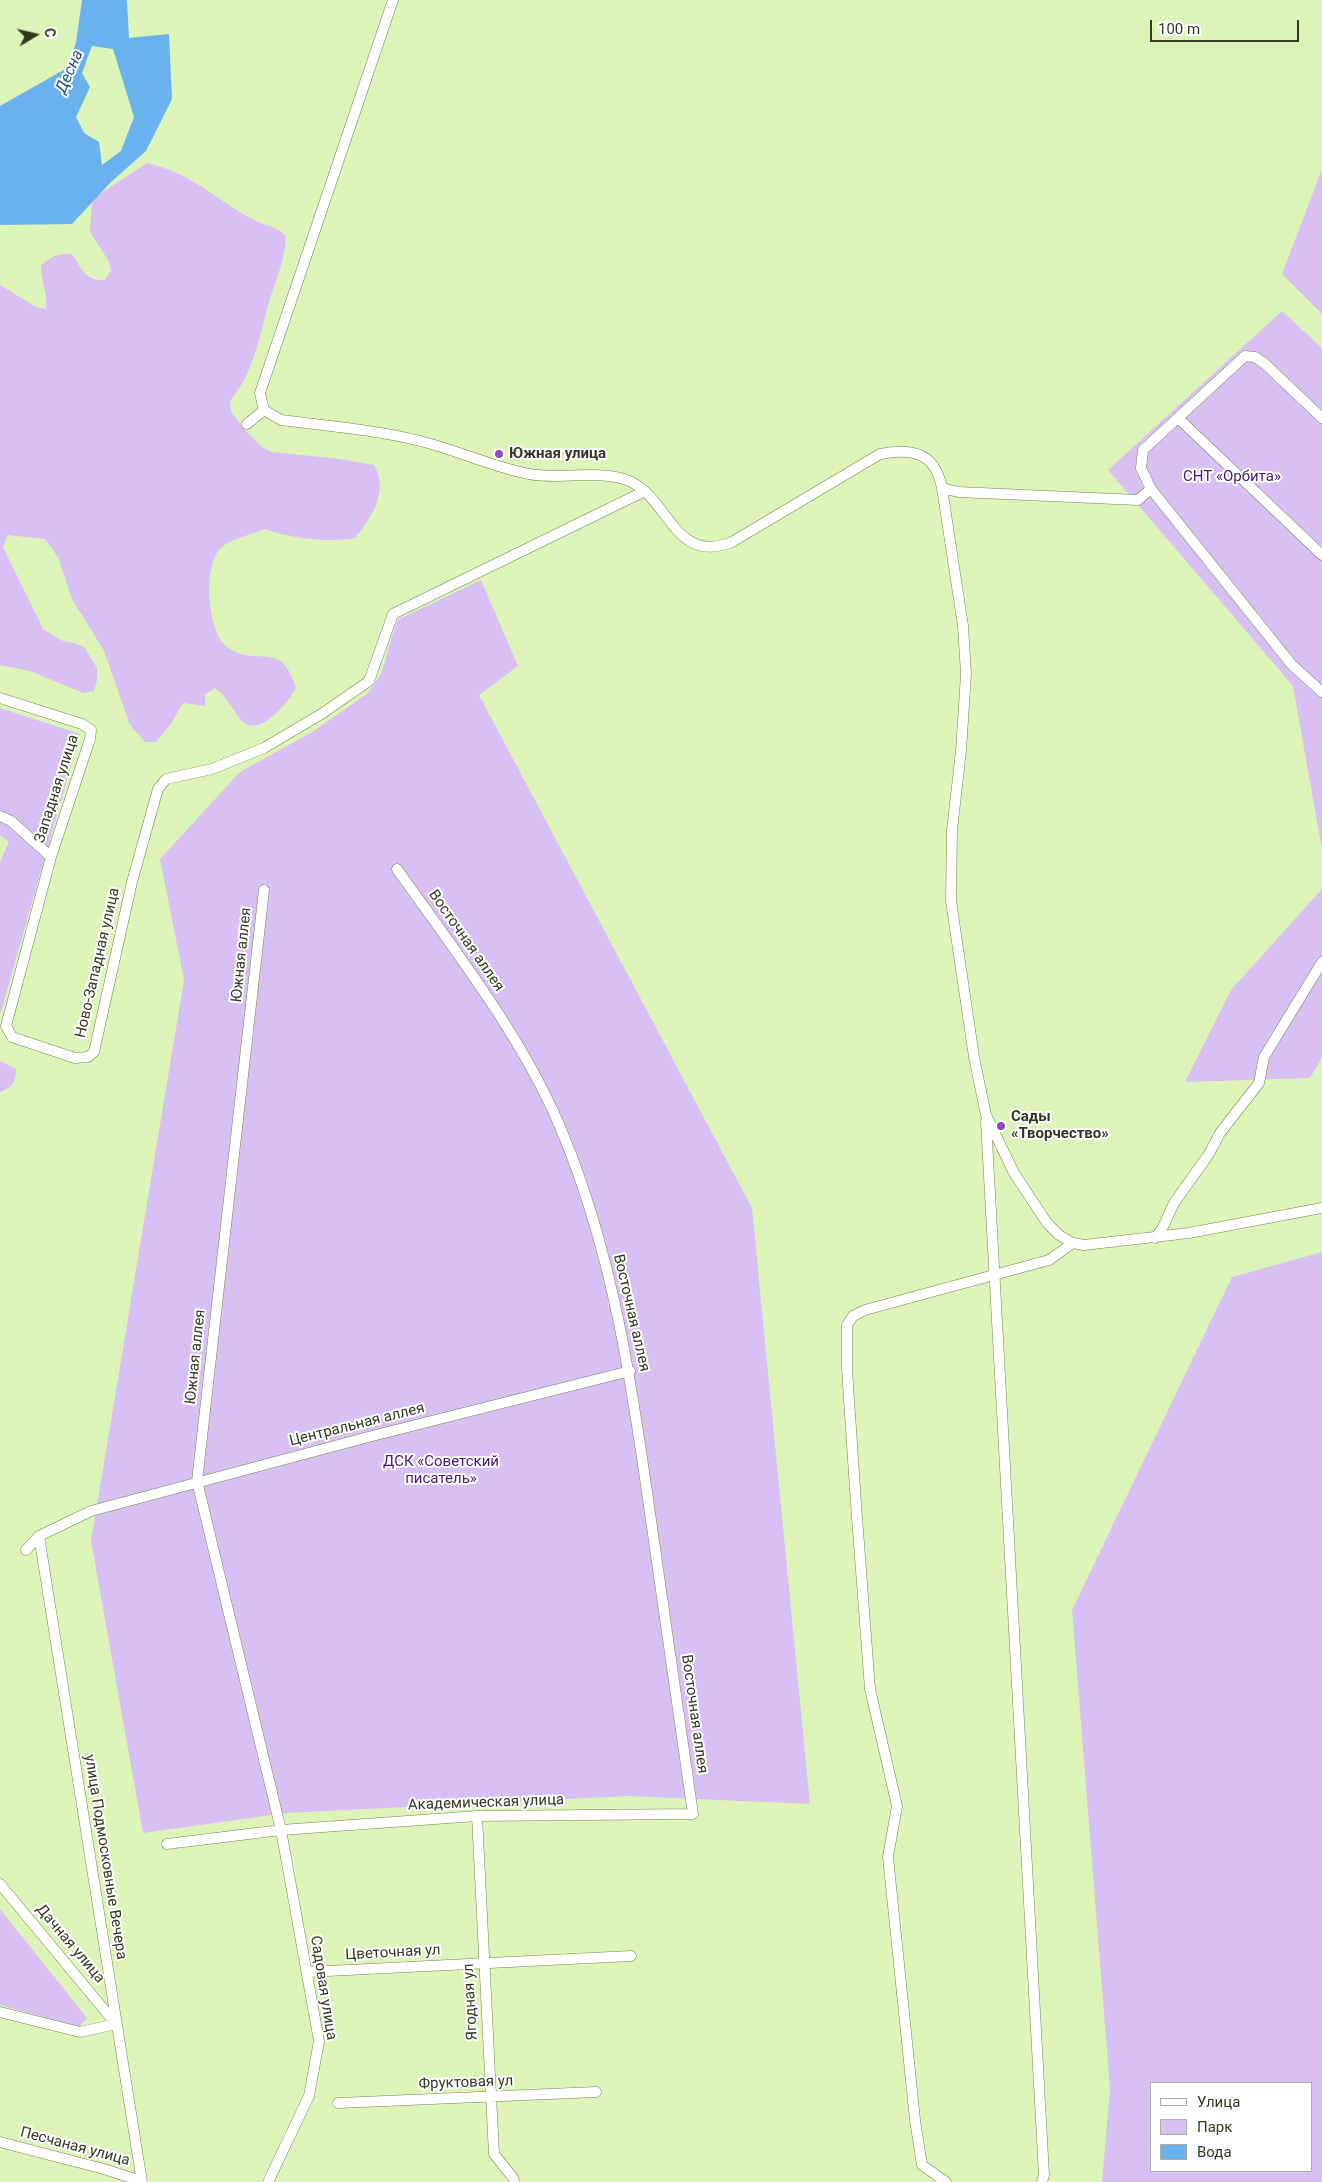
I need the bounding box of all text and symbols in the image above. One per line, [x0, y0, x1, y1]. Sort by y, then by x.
north arrow [10, 10, 60, 60]
scale bar [1152, 10, 1301, 42]
text: 100 m [1158, 20, 1200, 38]
text: С [41, 27, 58, 38]
water label: Десна [52, 47, 88, 97]
place label: Южная улица [509, 445, 606, 463]
marker: Южная улица [493, 448, 505, 460]
park label: СНТ «Орбита» [1183, 468, 1281, 486]
street label: Западная улица [31, 733, 83, 845]
street label: Ново-Западная улица [72, 886, 124, 1040]
street label: Восточная аллея [424, 887, 508, 995]
street label: Южная аллея [228, 907, 256, 1003]
place label: Сады «Творчество» [1011, 1108, 1109, 1143]
marker: Сады «Творчество» [995, 1120, 1007, 1132]
street label: Восточная аллея [609, 1253, 653, 1373]
street label: Южная аллея [182, 1309, 210, 1405]
street label: Центральная аллея [288, 1399, 426, 1451]
park label: ДСК «Советский писатель» [383, 1453, 499, 1488]
street label: Восточная аллея [677, 1653, 711, 1775]
street label: улица Подмосковные Вечера [80, 1753, 130, 1961]
street label: Академическая улица [408, 1791, 564, 1815]
street label: Дачная улица [32, 1901, 108, 1987]
street label: Садовая улица [306, 1935, 340, 2041]
street label: Цветочная ул [345, 1942, 441, 1964]
street label: Ягодная ул [460, 1963, 482, 2041]
street label: Фруктовая ул [418, 2072, 514, 2094]
legend [1150, 2082, 1312, 2172]
text: Улица [1197, 2093, 1240, 2111]
text: Парк [1197, 2118, 1232, 2136]
street label: Песчаная улица [18, 2124, 132, 2170]
text: Вода [1197, 2143, 1232, 2161]

